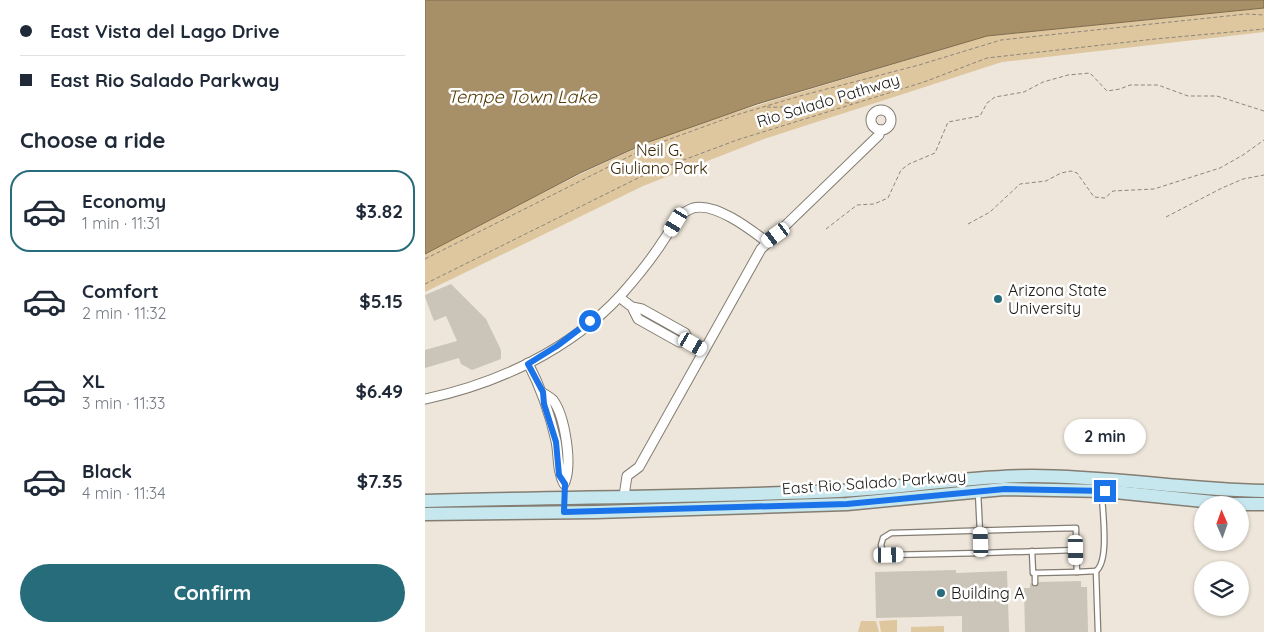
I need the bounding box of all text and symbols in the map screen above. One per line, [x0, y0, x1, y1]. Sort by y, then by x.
text: East Vista del Lago Drive [50, 19, 280, 43]
text: East Rio Salado Parkway [50, 68, 279, 92]
street label: Rio Salado Pathway [754, 69, 902, 131]
water label: Tempe Town Lake [447, 85, 598, 108]
text: Choose a ride [20, 126, 165, 154]
park label: Neil G. Giuliano Park [610, 140, 708, 178]
icon: car [22, 189, 67, 234]
text: Economy [82, 189, 166, 213]
text: $3.82 [355, 199, 403, 223]
car [661, 205, 690, 239]
text: 1 min · 11:31 [82, 213, 161, 233]
car [759, 220, 792, 250]
icon: car [22, 279, 67, 324]
text: Comfort [82, 279, 159, 303]
place label: Arizona State University [1008, 280, 1107, 318]
text: $5.15 [359, 289, 403, 313]
marker: Arizona State University [992, 293, 1004, 305]
text: 2 min · 11:32 [82, 303, 166, 323]
route start [579, 310, 601, 332]
car [676, 330, 709, 358]
icon: car [22, 369, 67, 414]
text: XL [82, 369, 105, 393]
text: $6.49 [355, 379, 403, 403]
text: 3 min · 11:33 [82, 393, 165, 413]
callout: 2 min [1064, 418, 1146, 454]
text: 2 min [1084, 426, 1126, 446]
icon: car [22, 459, 67, 504]
text: Black [82, 459, 132, 483]
street label: East Rio Salado Parkway [781, 466, 967, 498]
text: $7.35 [357, 469, 403, 493]
route end [1094, 480, 1116, 502]
text: 4 min · 11:34 [82, 483, 166, 503]
north arrow [1194, 496, 1249, 551]
map controls [1194, 496, 1249, 616]
car [972, 527, 989, 557]
car [1068, 535, 1083, 565]
car [873, 547, 904, 563]
button: layers [1194, 561, 1249, 616]
button: Confirm [20, 564, 405, 622]
place label: Building A [951, 583, 1025, 603]
marker: Building A [935, 587, 947, 599]

